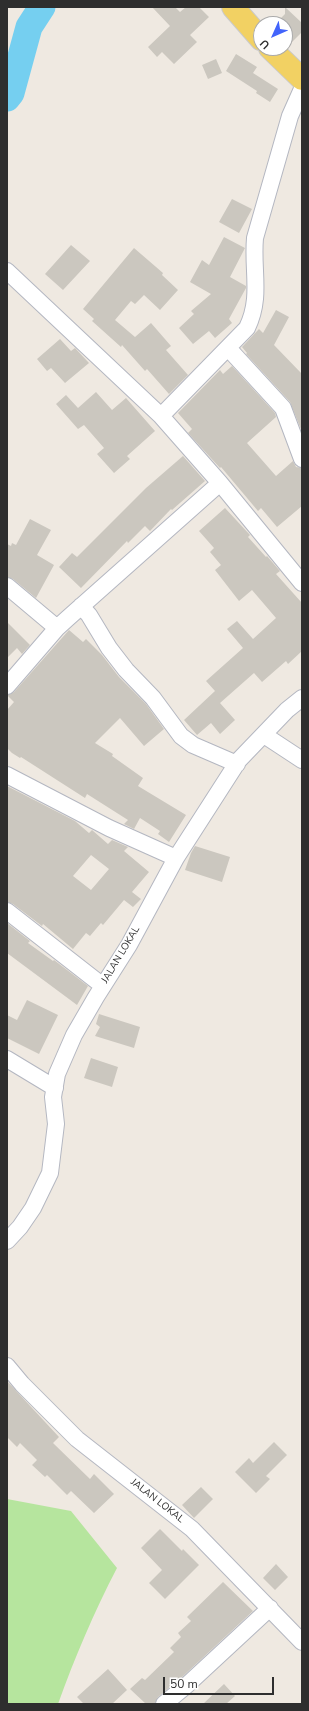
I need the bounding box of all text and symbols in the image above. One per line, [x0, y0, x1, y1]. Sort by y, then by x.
north arrow [253, 16, 293, 56]
text: U [257, 36, 273, 52]
street label: JALAN LOKAL [99, 924, 143, 986]
street label: JALAN LOKAL [128, 1476, 186, 1526]
scale bar [165, 1669, 276, 1695]
text: 50 m [170, 1676, 198, 1692]

